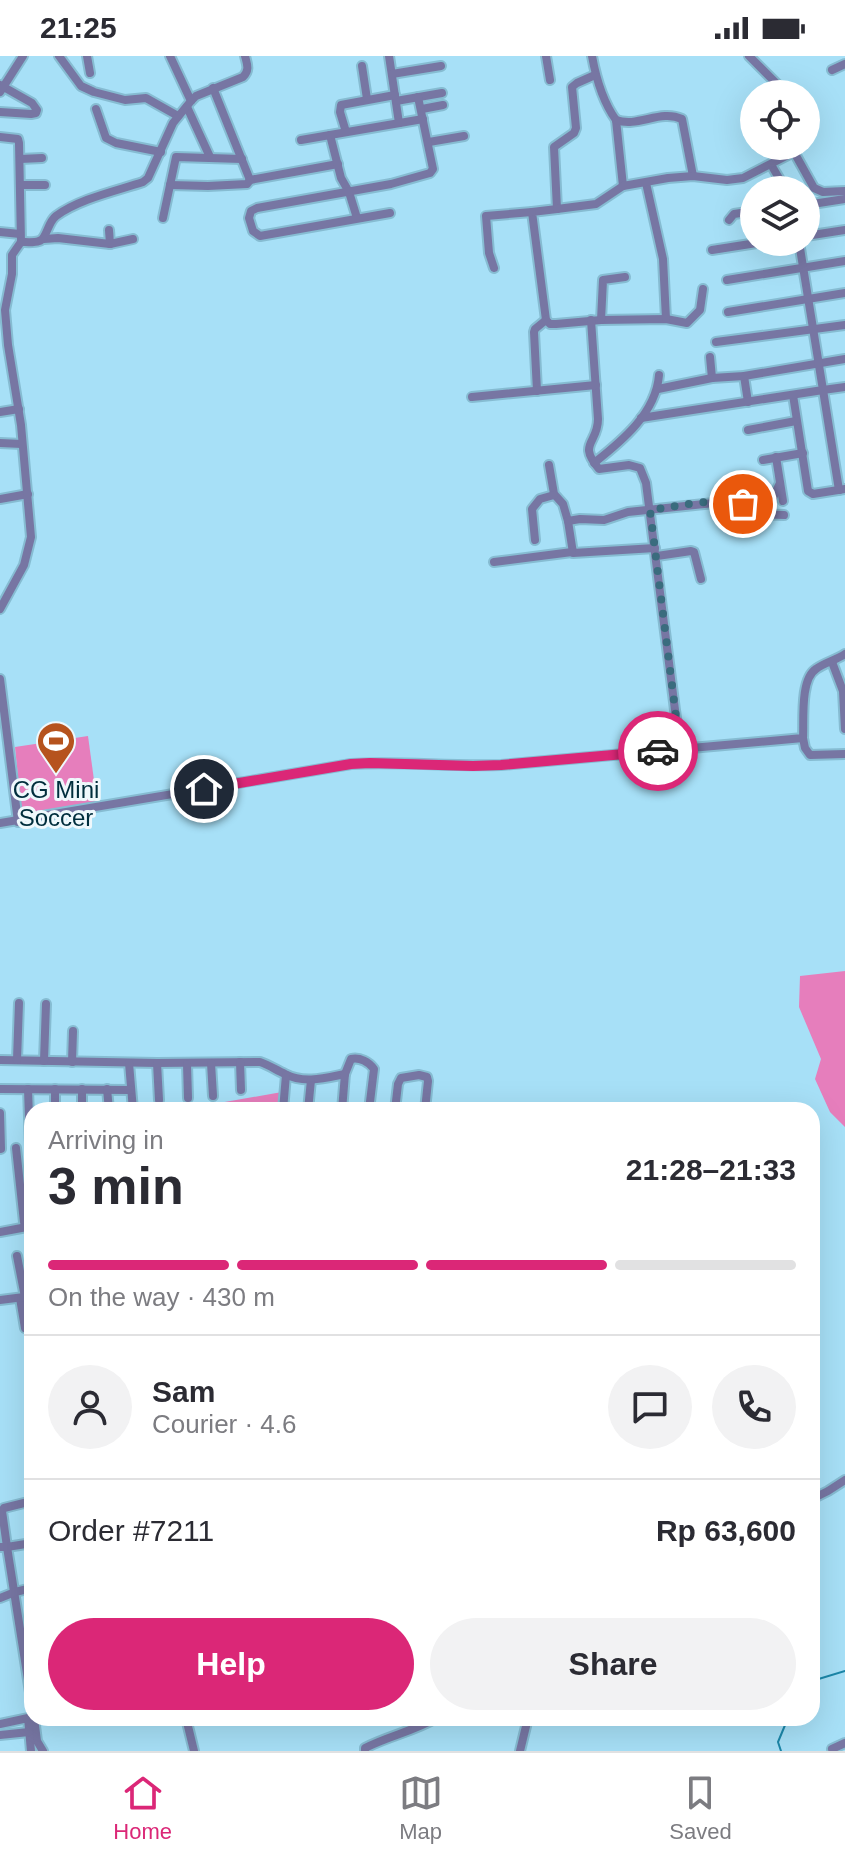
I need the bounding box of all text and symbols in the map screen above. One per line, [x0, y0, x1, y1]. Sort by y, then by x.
text: 21:25 [40, 11, 117, 44]
map controls [740, 80, 820, 256]
button: locate [740, 80, 820, 160]
button: layers [740, 176, 820, 256]
pin [709, 470, 777, 538]
icon: bag [721, 482, 765, 526]
courier [618, 711, 698, 791]
sports icon: CG Mini Soccer [35, 720, 77, 775]
icon: car [636, 729, 680, 773]
pin [170, 755, 238, 823]
icon: home [182, 767, 226, 811]
place label: CG Mini Soccer [13, 776, 99, 831]
text: Arriving in [48, 1125, 164, 1155]
text: 21:28–21:33 [626, 1153, 796, 1186]
text: 3 min [48, 1157, 184, 1215]
text: On the way · 430 m [48, 1282, 275, 1312]
button: person [48, 1365, 132, 1449]
button: chat [608, 1365, 692, 1449]
button: phone [712, 1365, 796, 1449]
text: Sam [152, 1375, 215, 1408]
text: Courier · 4.6 [152, 1409, 297, 1439]
text: Order #7211 [48, 1514, 214, 1547]
text: Rp 63,600 [656, 1514, 796, 1547]
button: Help [48, 1618, 414, 1710]
button: Share [430, 1618, 796, 1710]
tab: Home [113, 1771, 172, 1845]
tab: Map [399, 1771, 443, 1845]
tab: Saved [669, 1771, 732, 1845]

